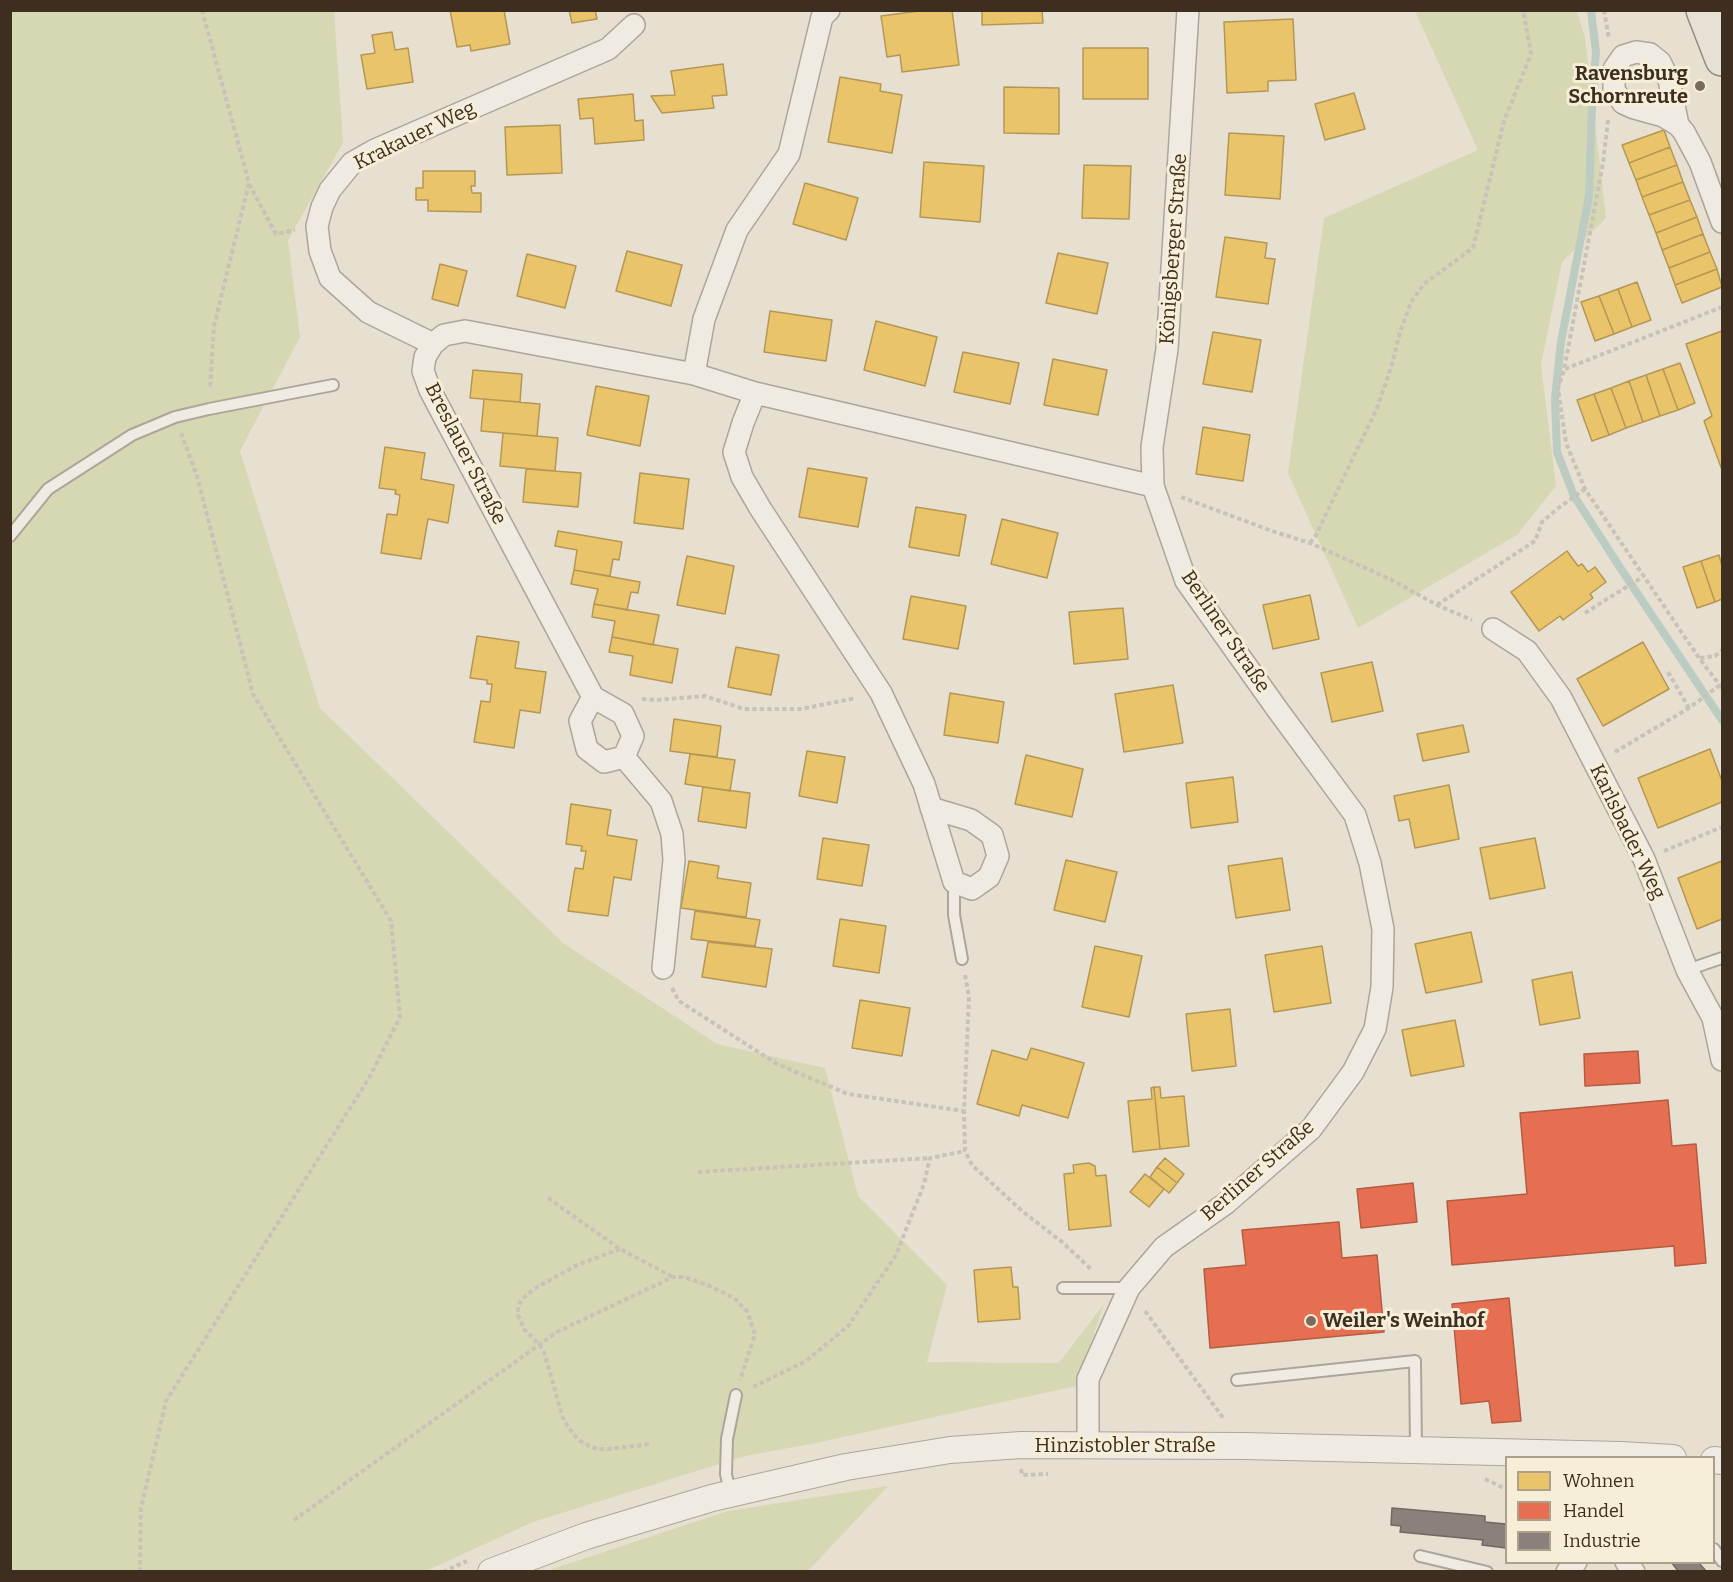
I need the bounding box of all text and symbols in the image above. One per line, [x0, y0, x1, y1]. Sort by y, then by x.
place label: Ravensburg Schornreute [1568, 62, 1688, 109]
marker: Ravensburg Schornreute [1693, 79, 1707, 93]
street label: Krakauer Weg [350, 96, 480, 176]
street label: Königsberger Straße [1155, 153, 1193, 345]
street label: Breslauer Straße [419, 379, 511, 529]
street label: Berliner Straße [1175, 566, 1275, 698]
street label: Karlsbader Weg [1584, 761, 1670, 903]
street label: Berliner Straße [1197, 1115, 1319, 1227]
place label: Weiler's Weinhof [1323, 1309, 1484, 1333]
marker: Weiler's Weinhof [1304, 1314, 1318, 1328]
street label: Hinzistobler Straße [1034, 1434, 1216, 1458]
legend [1505, 1456, 1715, 1564]
text: Wohnen [1563, 1470, 1634, 1492]
text: Handel [1563, 1500, 1624, 1522]
text: Industrie [1563, 1530, 1641, 1552]

